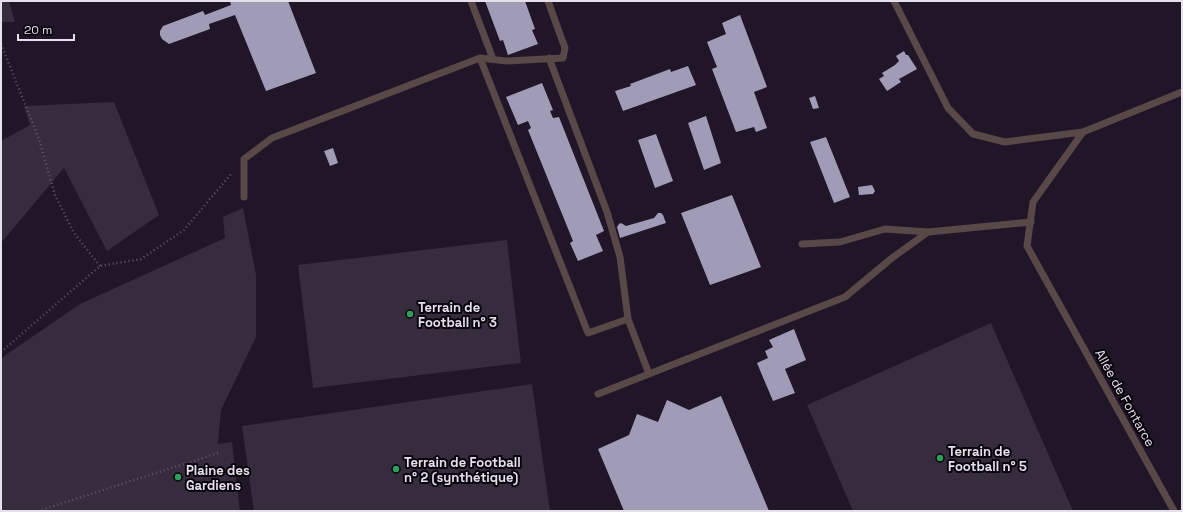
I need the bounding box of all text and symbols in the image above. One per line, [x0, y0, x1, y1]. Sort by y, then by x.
scale bar [18, 16, 74, 42]
text: 20 m [24, 22, 52, 38]
place label: Terrain de Football n° 3 [418, 299, 497, 331]
marker: Terrain de Football n° 3 [405, 309, 415, 319]
street label: Allée de Fontarce [1091, 346, 1159, 450]
place label: Terrain de Football n° 5 [948, 443, 1027, 475]
marker: Terrain de Football n° 5 [935, 453, 945, 463]
place label: Terrain de Football n° 2 (synthétique) [404, 454, 521, 486]
place label: Plaine des Gardiens [186, 462, 250, 494]
marker: Terrain de Football n° 2 (synthétique) [391, 464, 401, 474]
marker: Plaine des Gardiens [173, 472, 183, 482]

